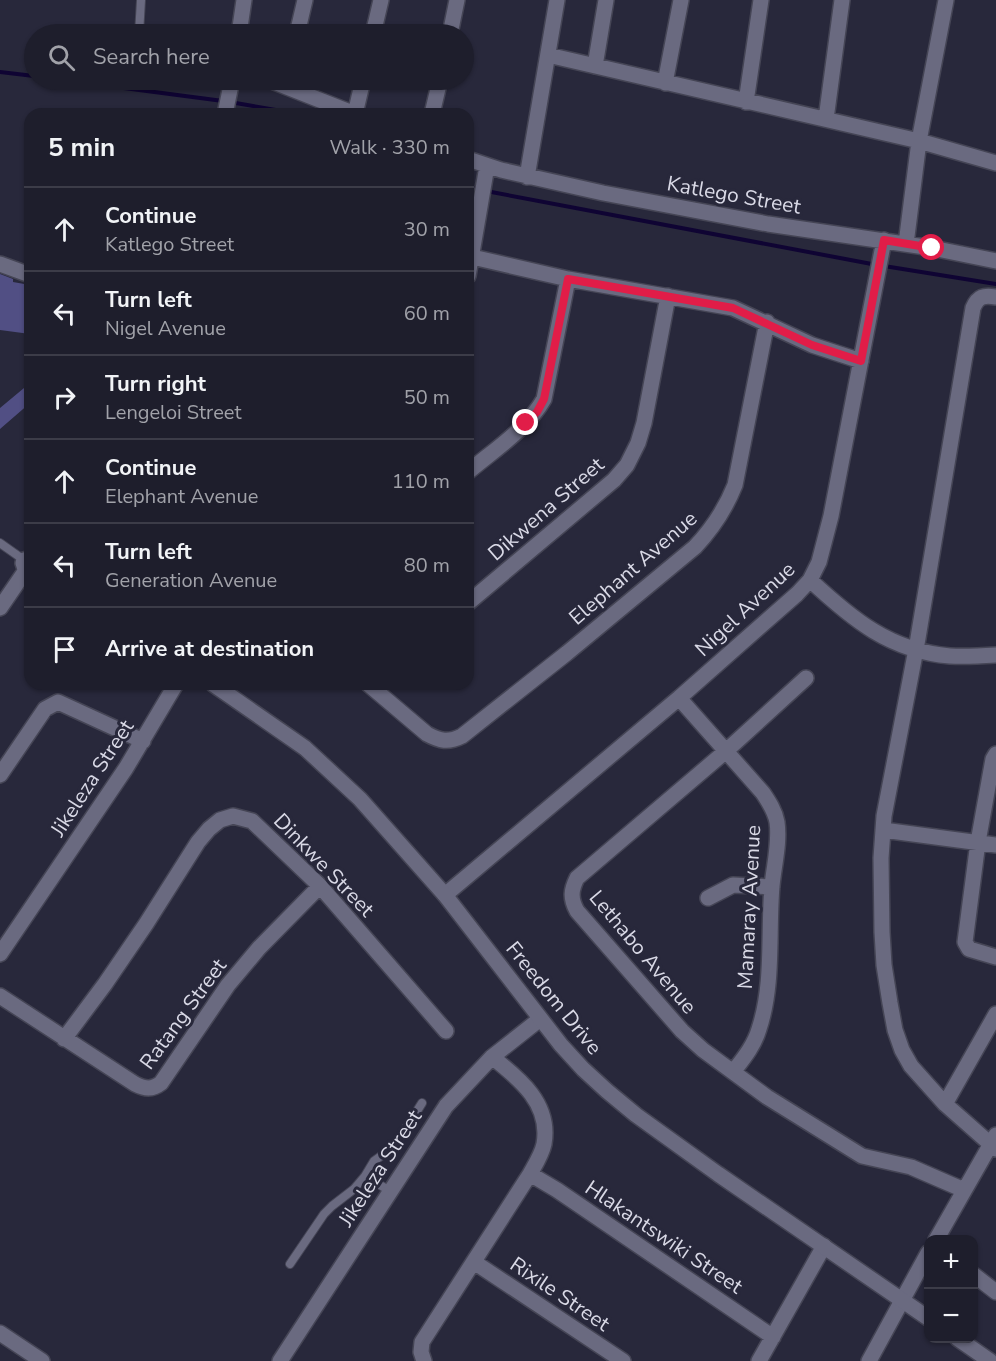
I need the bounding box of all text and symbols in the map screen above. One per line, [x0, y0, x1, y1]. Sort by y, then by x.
search box [24, 24, 474, 90]
icon: search [45, 41, 78, 74]
text: Search here [93, 42, 210, 72]
text: 5 min [48, 130, 115, 165]
text: Walk · 330 m [330, 134, 450, 161]
street label: Katlego Street [665, 169, 804, 221]
text: Continue [105, 201, 196, 231]
icon: ahead [48, 213, 81, 246]
text: 30 m [404, 216, 450, 243]
text: Katlego Street [105, 231, 234, 258]
route start [918, 234, 944, 260]
text: Turn left [105, 285, 192, 315]
icon: left [48, 297, 81, 330]
text: 60 m [404, 300, 450, 327]
text: Nigel Avenue [105, 315, 226, 342]
text: Turn right [105, 369, 206, 399]
icon: right [48, 381, 81, 414]
text: 50 m [404, 384, 450, 411]
text: Lengeloi Street [105, 399, 241, 426]
route end [512, 409, 538, 435]
street label: Dikwena Street [482, 450, 610, 567]
text: Continue [105, 453, 196, 483]
icon: ahead [48, 465, 81, 498]
text: 110 m [392, 468, 450, 495]
text: Elephant Avenue [105, 483, 258, 510]
street label: Elephant Avenue [563, 505, 703, 631]
text: Turn left [105, 537, 192, 567]
icon: left [48, 549, 81, 582]
text: 80 m [404, 552, 450, 579]
street label: Nigel Avenue [689, 555, 801, 663]
text: Generation Avenue [105, 567, 277, 594]
icon: arrive [48, 633, 81, 666]
text: Arrive at destination [105, 634, 314, 664]
street label: Jikeleza Street [43, 714, 141, 843]
street label: Dinkwe Street [267, 807, 381, 923]
street label: Mamaray Avenue [731, 824, 767, 990]
street label: Lethabo Avenue [583, 884, 703, 1020]
street label: Freedom Drive [500, 936, 608, 1060]
street label: Ratang Street [133, 952, 233, 1075]
street label: Jikeleza Street [331, 1104, 429, 1233]
street label: Hlakantswiki Street [580, 1174, 749, 1301]
map controls [924, 1235, 978, 1343]
button: + [924, 1235, 978, 1289]
street label: Rixile Street [505, 1250, 616, 1338]
button: − [924, 1289, 978, 1343]

